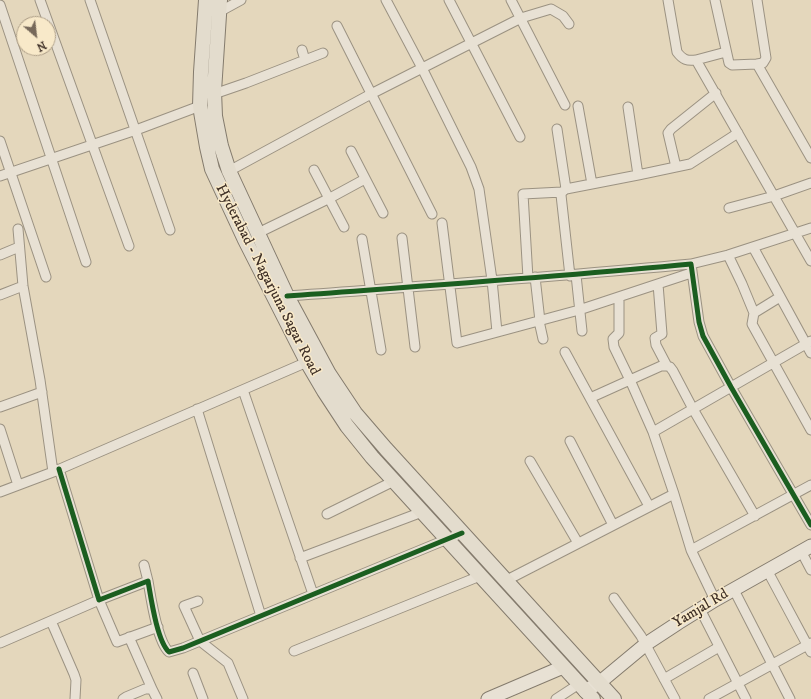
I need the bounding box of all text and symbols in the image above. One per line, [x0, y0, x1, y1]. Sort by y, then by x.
north arrow [16, 16, 56, 56]
text: N [34, 37, 48, 54]
street label: Hyderabad - Nagarjuna Sagar Road [211, 181, 323, 379]
street label: Yamjal Rd [670, 586, 732, 632]

